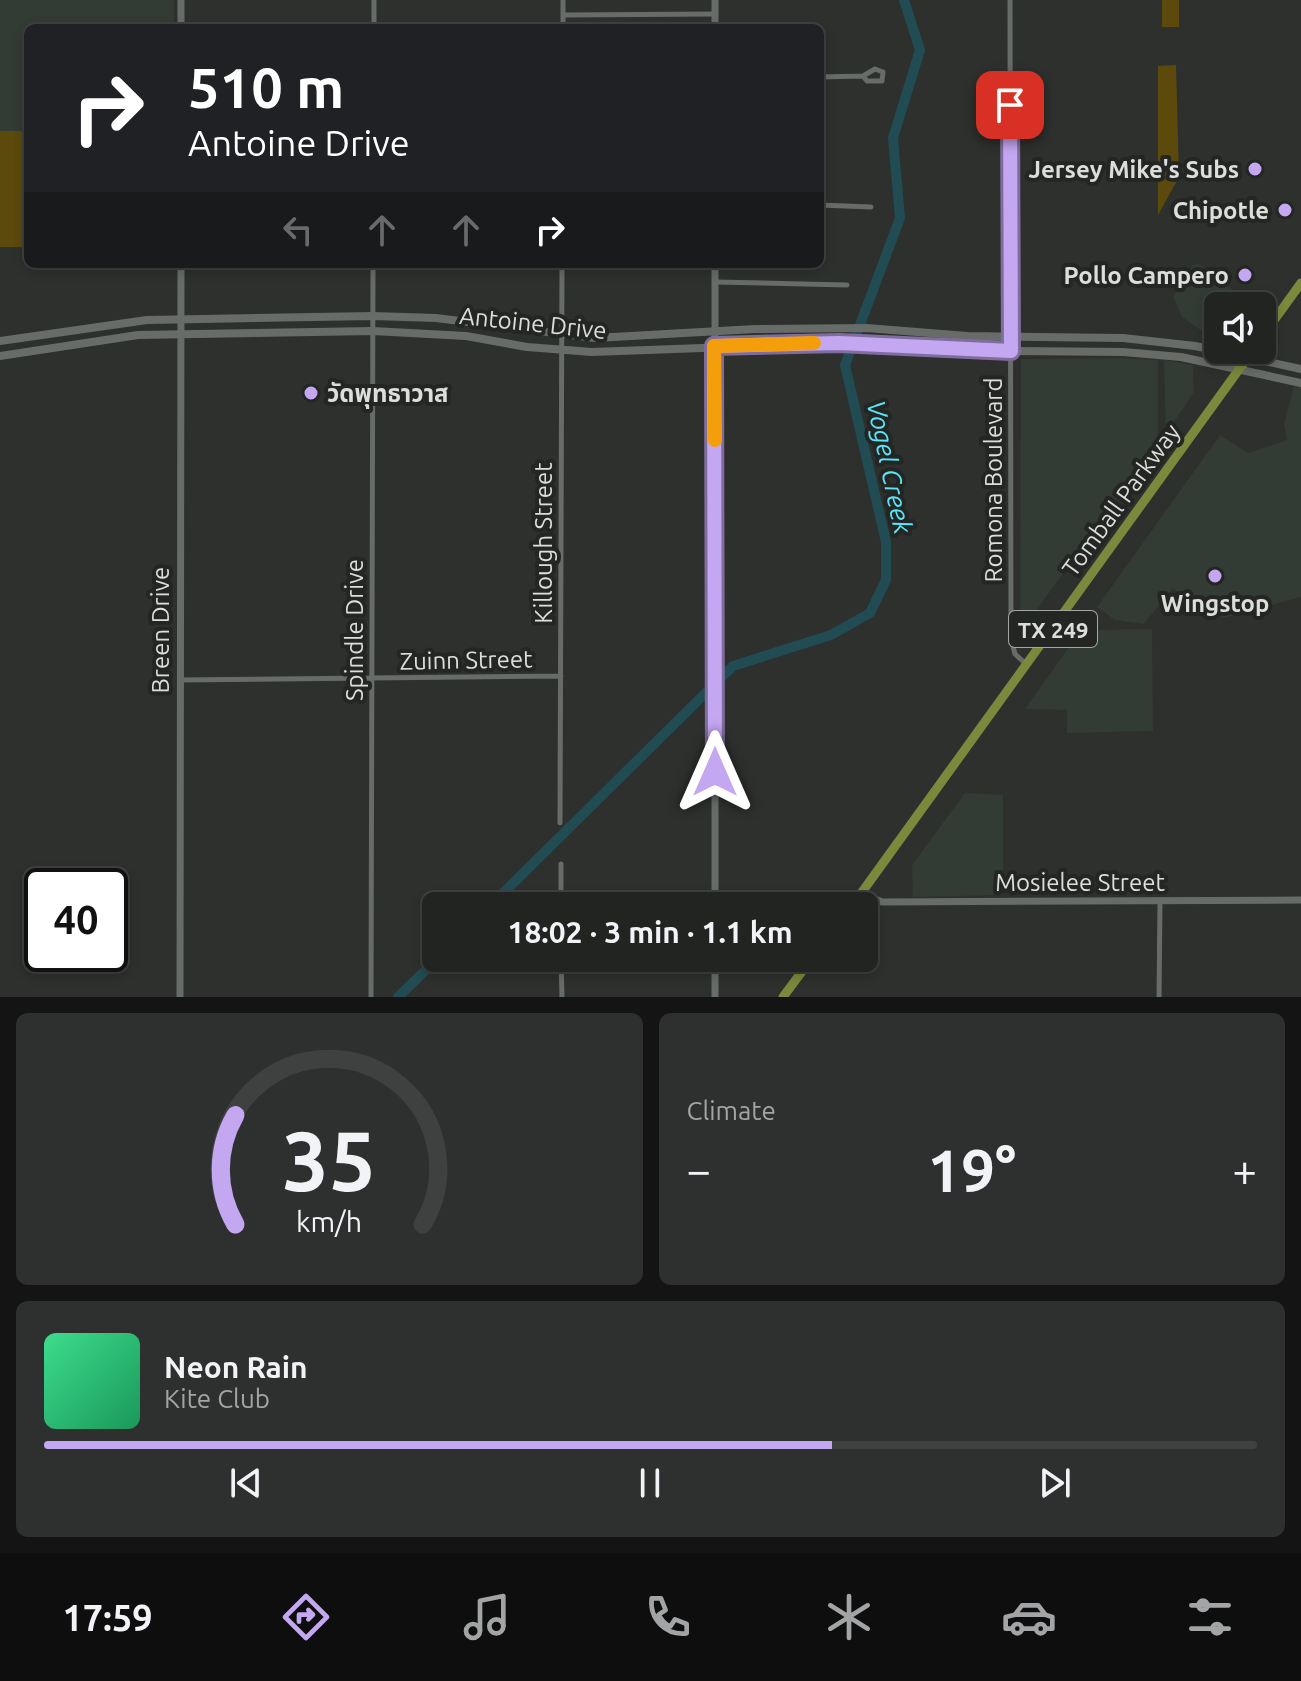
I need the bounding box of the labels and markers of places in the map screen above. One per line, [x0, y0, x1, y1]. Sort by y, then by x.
pin [976, 71, 1044, 139]
place label: Jersey Mike's Subs [1028, 156, 1239, 183]
marker: Jersey Mike's Subs [1246, 160, 1264, 178]
place label: Chipotle [1173, 197, 1269, 224]
marker: Chipotle [1276, 201, 1294, 219]
place label: Pollo Campero [1063, 262, 1229, 289]
marker: Pollo Campero [1236, 266, 1254, 284]
place label: วัดพุทธาวาส [327, 380, 449, 409]
marker: วัดพุทธาวาส [302, 384, 320, 402]
marker: Wingstop [1206, 567, 1224, 585]
place label: Wingstop [1161, 590, 1269, 617]

